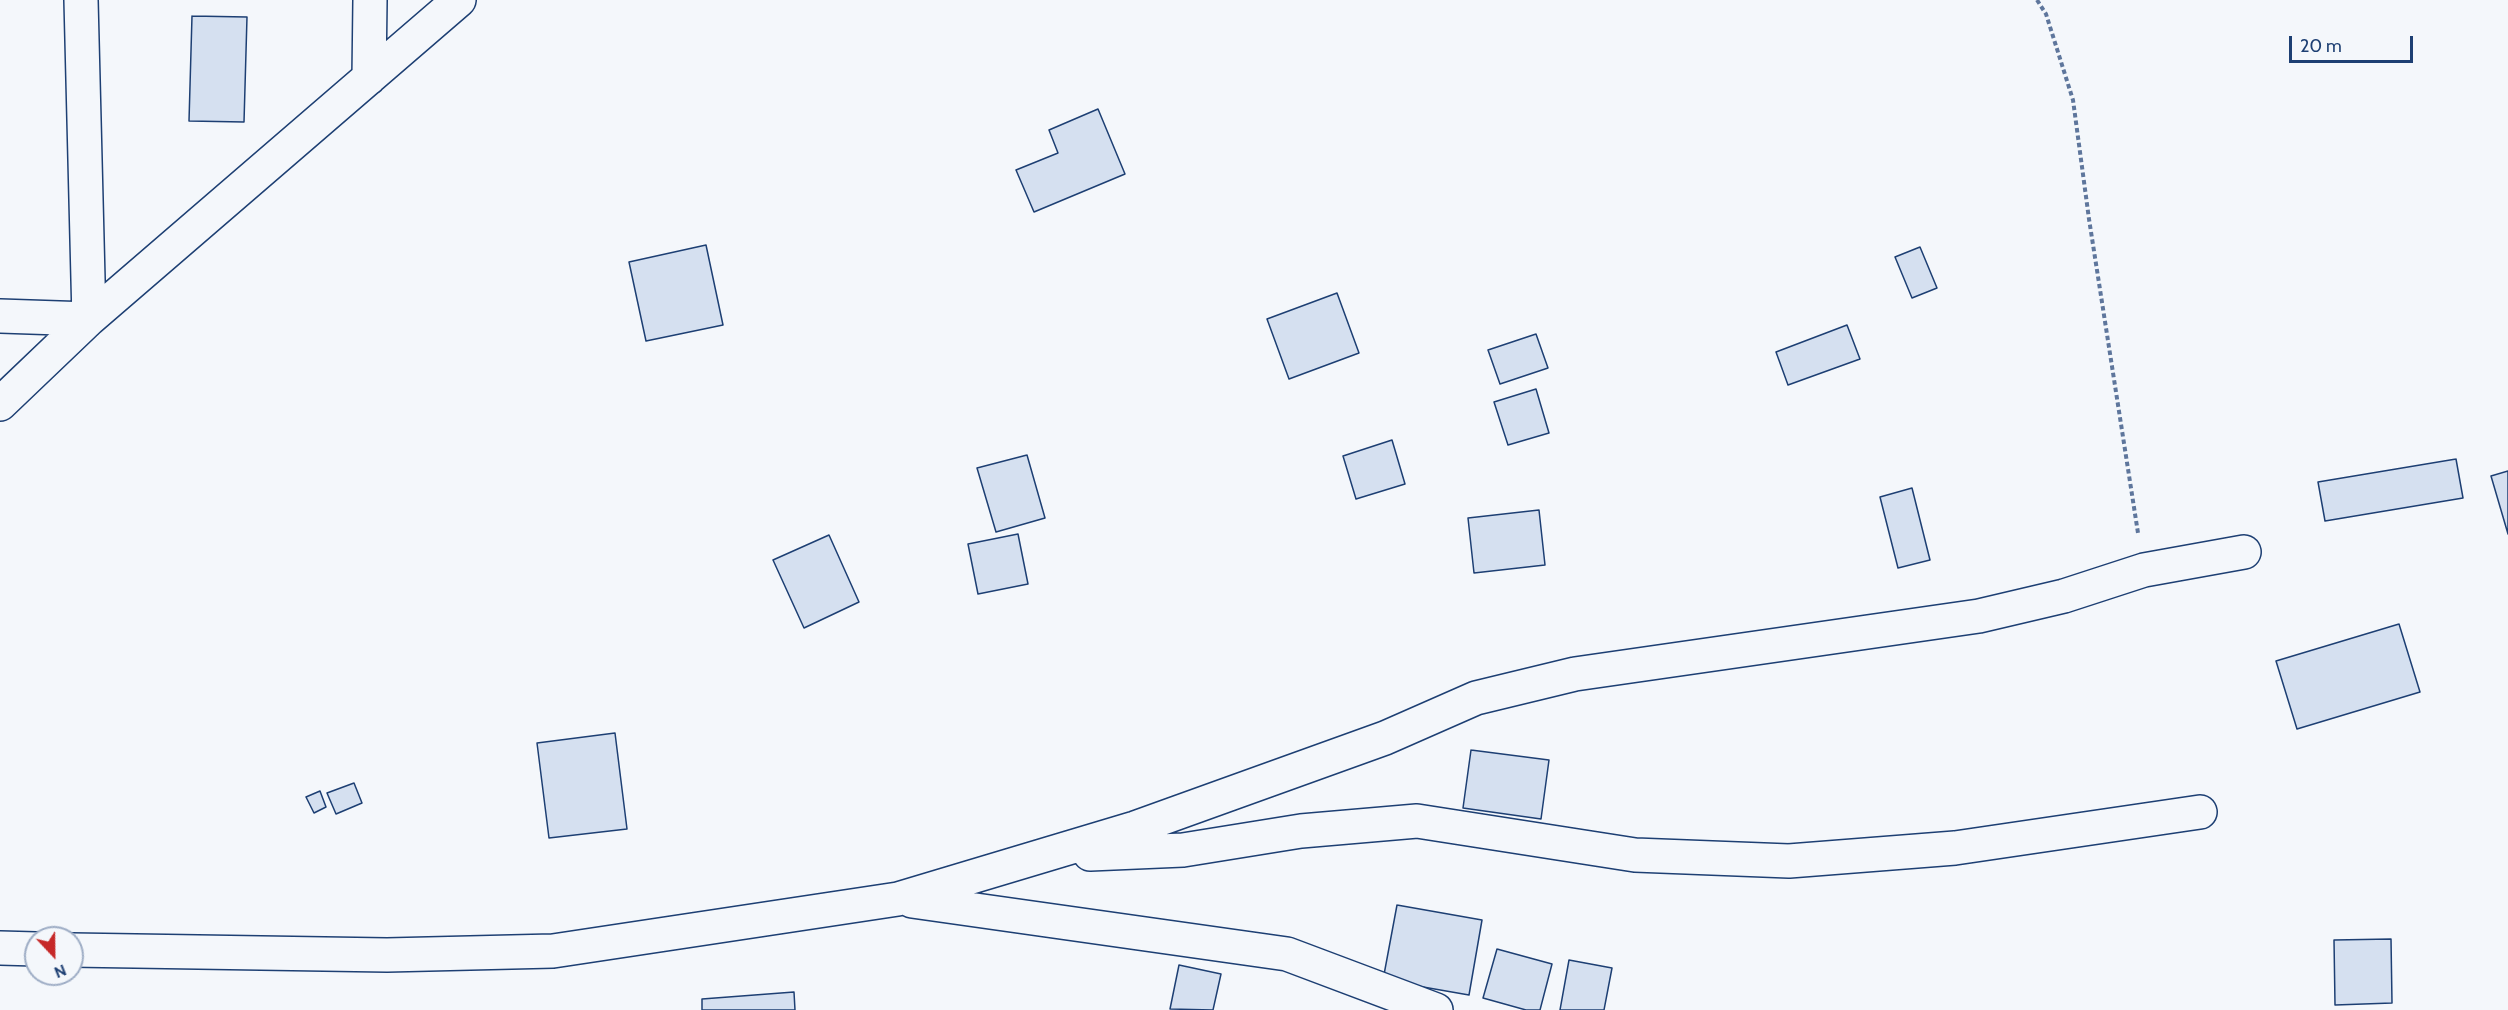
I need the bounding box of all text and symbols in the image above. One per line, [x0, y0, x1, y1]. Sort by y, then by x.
scale bar [2292, 24, 2416, 62]
text: 20 m [2300, 35, 2342, 57]
north arrow [24, 926, 84, 986]
text: N [51, 960, 69, 982]

